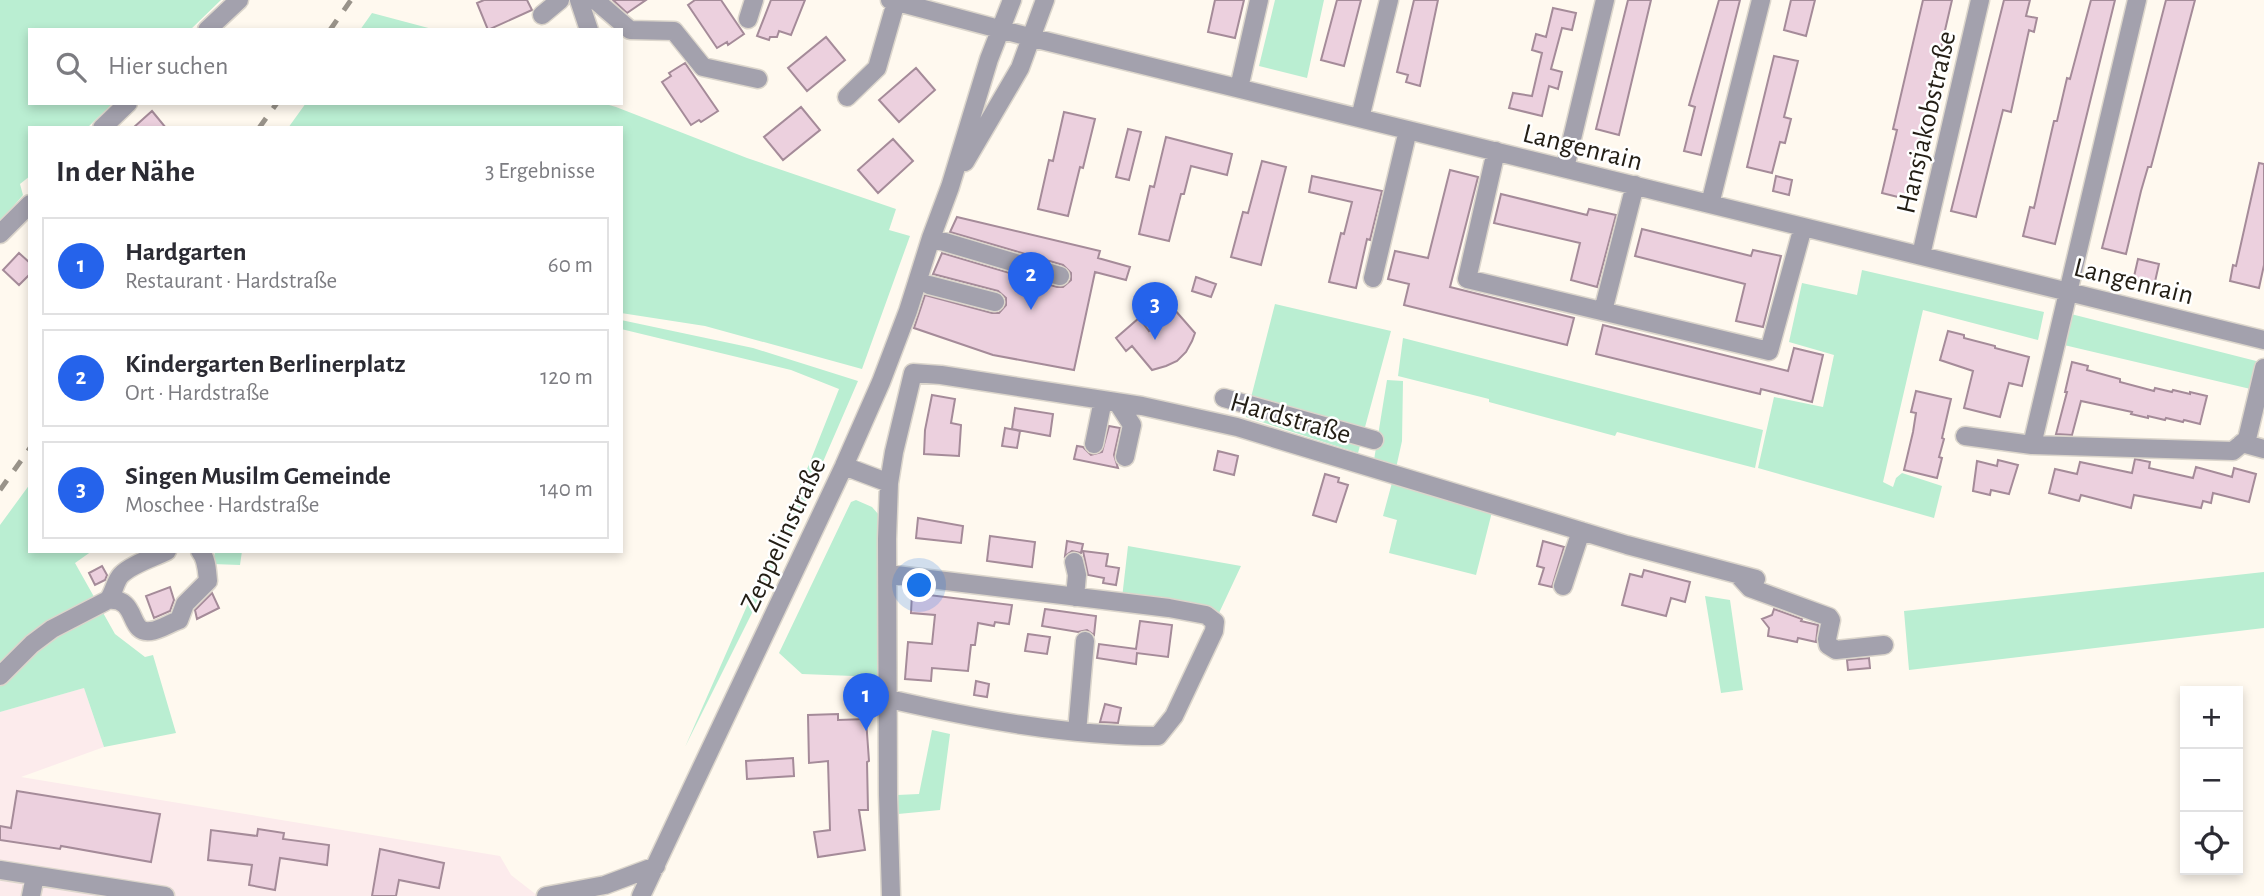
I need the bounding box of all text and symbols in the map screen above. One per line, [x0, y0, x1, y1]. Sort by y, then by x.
search box [28, 28, 623, 105]
street label: Hansjakobstraße [1892, 29, 1962, 216]
icon: search [52, 48, 90, 86]
text: Hier suchen [108, 53, 229, 79]
street label: Langenrain [1520, 120, 1645, 176]
text: In der Nähe [56, 157, 195, 187]
text: 3 Ergebnisse [485, 160, 595, 183]
text: Hardgarten [125, 239, 247, 265]
pin: 2 [1008, 252, 1054, 310]
text: 1 [77, 254, 85, 277]
text: 60 m [548, 254, 593, 277]
street label: Langenrain [2071, 254, 2196, 310]
text: Restaurant · Hardstraße [125, 270, 337, 293]
pin: 3 [1132, 282, 1178, 340]
text: Kindergarten Berlinerplatz [125, 351, 406, 377]
text: 2 [76, 366, 86, 389]
text: 120 m [540, 366, 593, 389]
text: Ort · Hardstraße [125, 382, 269, 405]
street label: Hardstraße [1227, 388, 1354, 449]
street label: Zeppelinstraße [736, 454, 832, 616]
text: Singen Musilm Gemeinde [125, 463, 391, 489]
text: 3 [76, 478, 86, 501]
text: 140 m [540, 478, 593, 501]
text: Moschee · Hardstraße [125, 494, 319, 517]
your location [902, 568, 936, 602]
pin: 1 [843, 673, 889, 731]
map controls [2180, 686, 2243, 875]
button: + [2180, 686, 2243, 749]
button: − [2180, 749, 2243, 812]
button: locate [2180, 812, 2243, 875]

